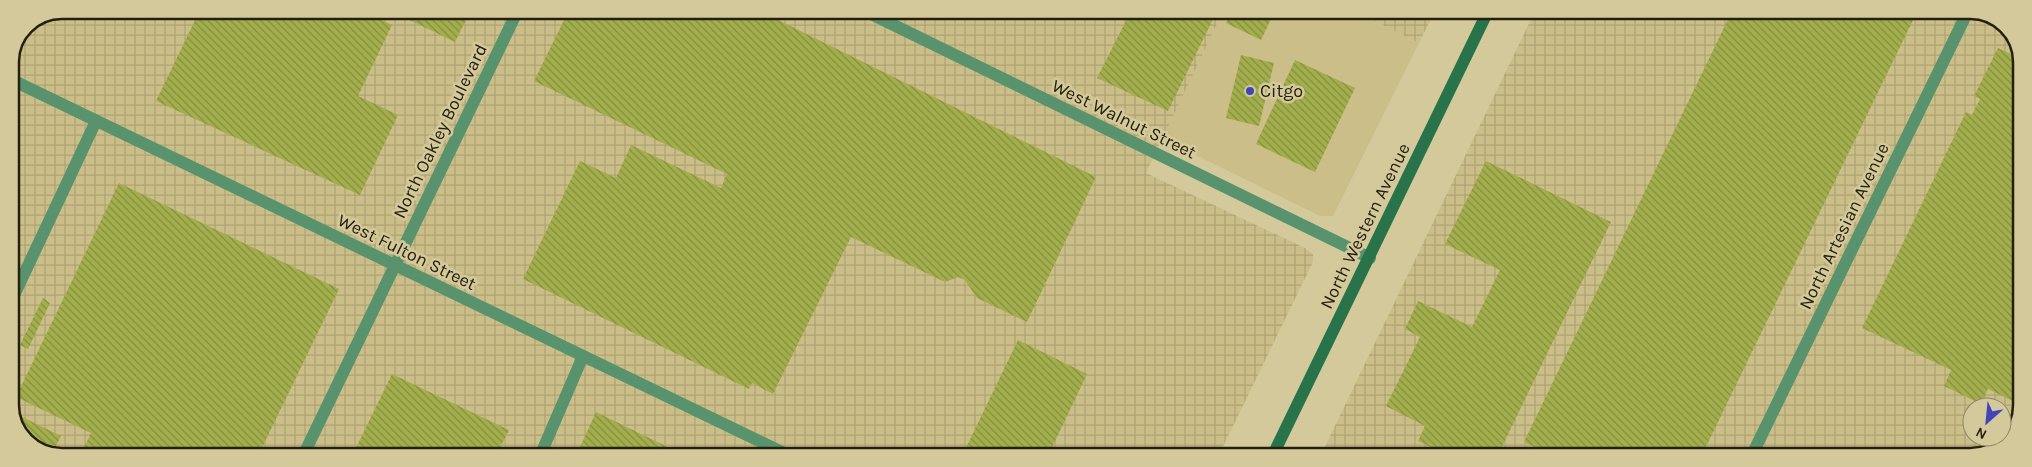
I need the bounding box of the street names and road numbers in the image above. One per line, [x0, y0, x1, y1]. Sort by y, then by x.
street label: North Oakley Boulevard [388, 40, 492, 222]
street label: West Walnut Street [1048, 74, 1200, 164]
street label: North Artesian Avenue [1794, 139, 1894, 313]
street label: North Western Avenue [1315, 140, 1415, 312]
street label: West Fulton Street [334, 209, 480, 295]

